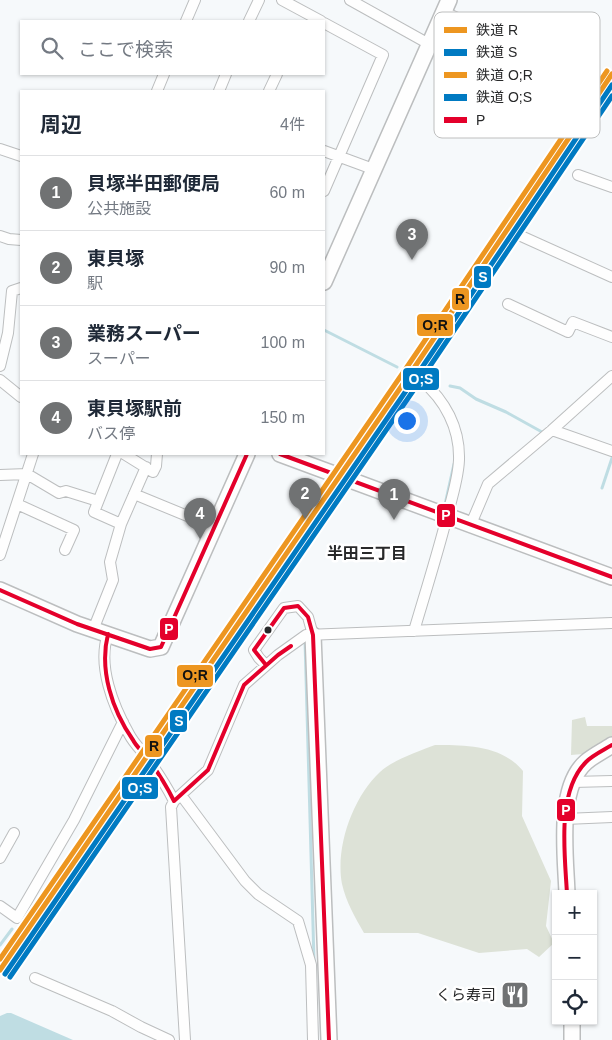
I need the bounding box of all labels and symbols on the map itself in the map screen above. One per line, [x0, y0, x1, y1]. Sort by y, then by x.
legend [434, 12, 600, 138]
text: 鉄道 R [476, 22, 518, 38]
text: 鉄道 S [476, 44, 517, 60]
text: 鉄道 O;R [476, 67, 533, 83]
text: 鉄道 O;S [476, 89, 532, 105]
text: P [476, 112, 485, 128]
pin: 3 [396, 219, 428, 260]
line badge: S [473, 265, 492, 289]
text: S [478, 269, 488, 285]
line badge: R [451, 287, 470, 311]
text: R [455, 291, 465, 307]
line badge: O;R [416, 313, 454, 337]
text: O;R [422, 317, 448, 333]
line badge: O;S [402, 367, 440, 391]
text: O;S [409, 371, 433, 387]
your location [394, 408, 420, 434]
pin: 2 [289, 478, 321, 519]
pin: 1 [378, 479, 410, 520]
pin: 4 [184, 498, 216, 539]
line badge: P [436, 503, 456, 528]
text: P [441, 507, 451, 523]
district label: 半田三丁目 [327, 545, 407, 562]
line badge: P [159, 617, 179, 641]
text: P [164, 621, 174, 637]
unlabelled marker [263, 625, 273, 635]
line badge: O;R [176, 664, 214, 688]
text: O;R [182, 667, 208, 683]
line badge: S [169, 709, 188, 733]
text: S [174, 713, 184, 729]
line badge: R [144, 734, 163, 758]
text: R [149, 738, 159, 754]
line badge: O;S [121, 776, 159, 800]
text: O;S [128, 780, 152, 796]
line badge: P [556, 798, 576, 822]
text: P [561, 802, 571, 818]
restaurant icon: くら寿司 [500, 980, 530, 1010]
place label: くら寿司 [436, 986, 496, 1003]

